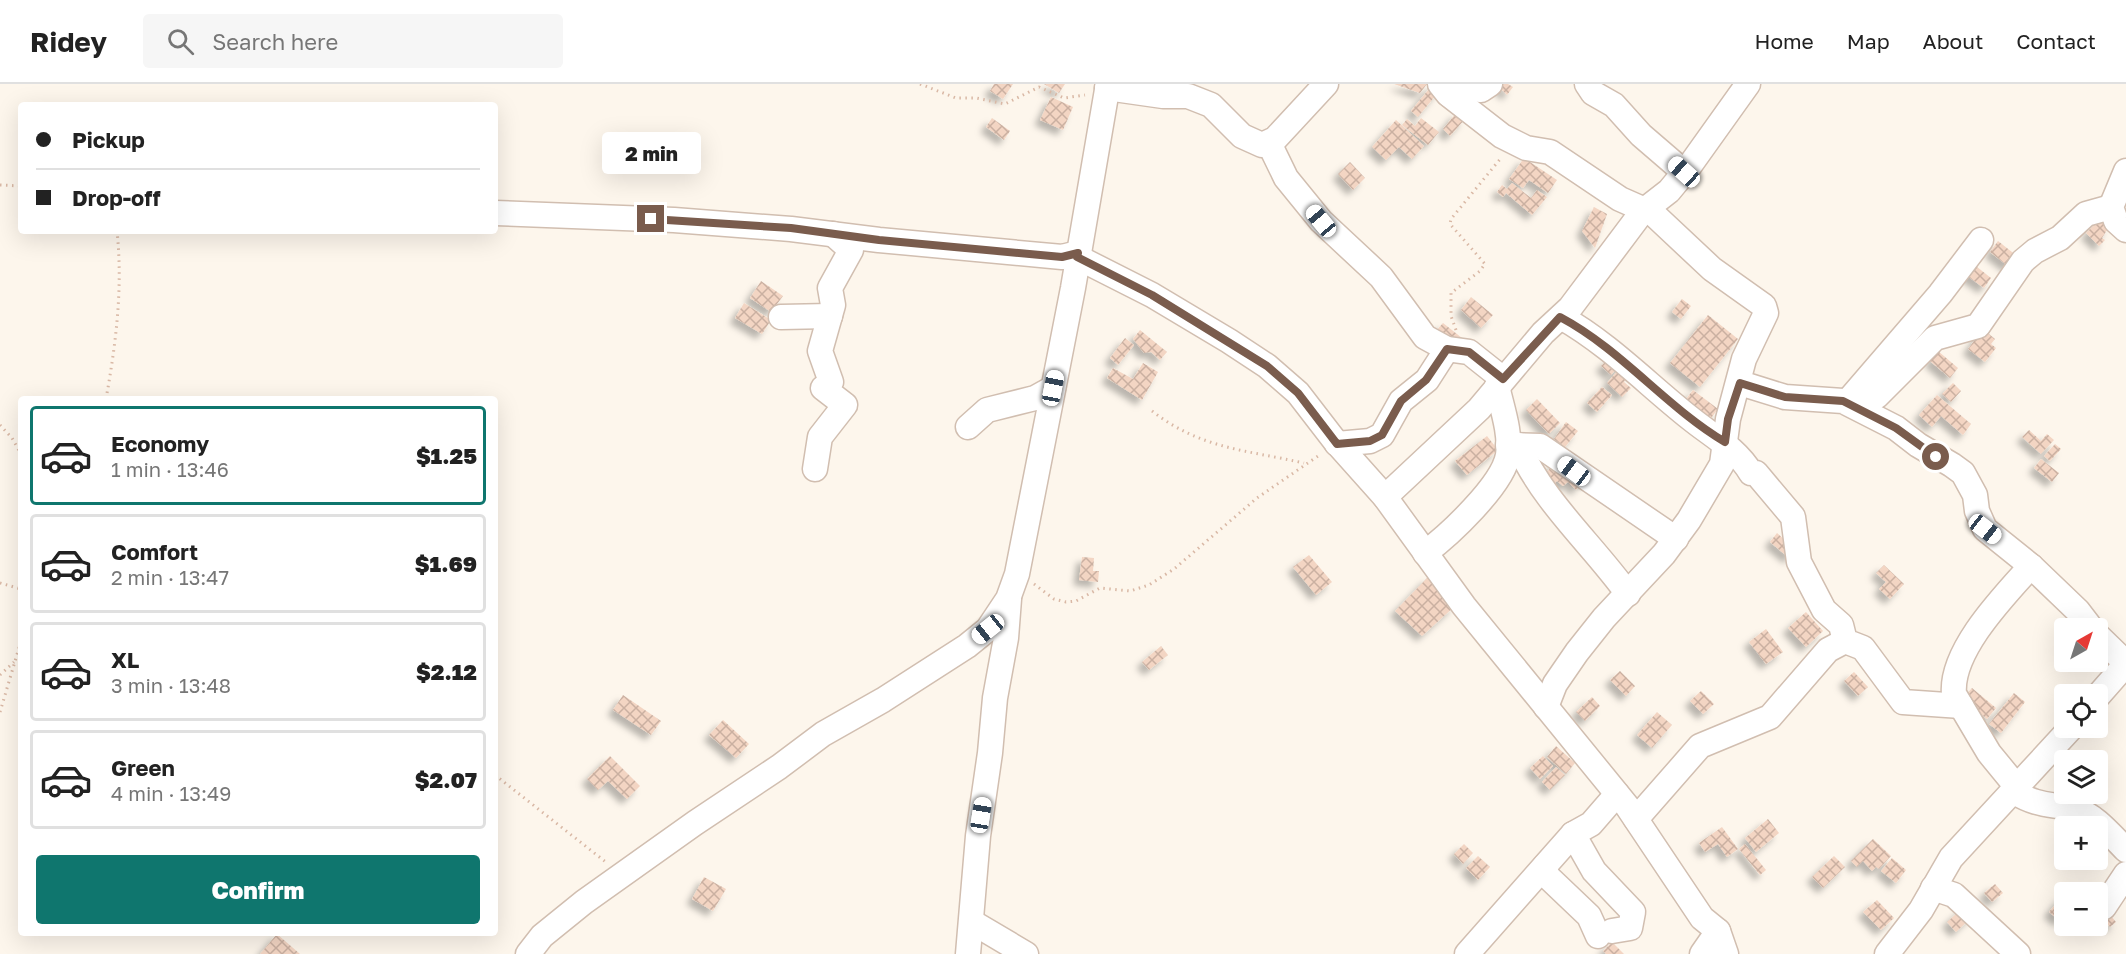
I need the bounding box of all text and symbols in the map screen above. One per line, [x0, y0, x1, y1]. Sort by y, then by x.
search box [143, 14, 563, 68]
text: Ridey [30, 25, 107, 58]
icon: search [164, 25, 197, 58]
text: Search here [212, 28, 338, 55]
text: Home [1754, 28, 1814, 54]
text: Map [1847, 28, 1890, 54]
text: About [1923, 28, 1983, 54]
text: Contact [2016, 28, 2096, 54]
text: Pickup [72, 126, 145, 153]
callout: 2 min [602, 132, 700, 174]
text: 2 min [625, 141, 678, 165]
car [1665, 153, 1703, 191]
text: Drop-off [72, 184, 161, 211]
car [1303, 201, 1339, 241]
route end [637, 205, 664, 232]
car [1041, 369, 1065, 407]
icon: car [39, 429, 93, 483]
text: Economy [111, 430, 209, 457]
text: $1.25 [416, 442, 477, 469]
route start [1922, 443, 1949, 470]
car [1554, 453, 1594, 489]
text: 1 min · 13:46 [111, 457, 229, 481]
car [1965, 511, 2005, 547]
icon: car [39, 537, 93, 591]
text: Comfort [111, 538, 198, 565]
text: $1.69 [415, 550, 477, 577]
text: 2 min · 13:47 [111, 565, 229, 589]
car [968, 611, 1008, 647]
north arrow [2054, 618, 2108, 672]
map controls [2054, 618, 2108, 936]
icon: car [39, 645, 93, 699]
text: XL [111, 646, 139, 673]
text: $2.12 [416, 658, 477, 685]
text: 3 min · 13:48 [111, 673, 231, 697]
button: locate [2054, 684, 2108, 738]
button: layers [2054, 750, 2108, 804]
icon: car [39, 753, 93, 807]
text: Green [111, 754, 175, 781]
text: $2.07 [415, 766, 477, 793]
text: 4 min · 13:49 [111, 781, 231, 805]
car [969, 796, 993, 834]
button: + [2054, 816, 2108, 870]
button: Confirm [36, 855, 480, 924]
button: − [2054, 882, 2108, 936]

